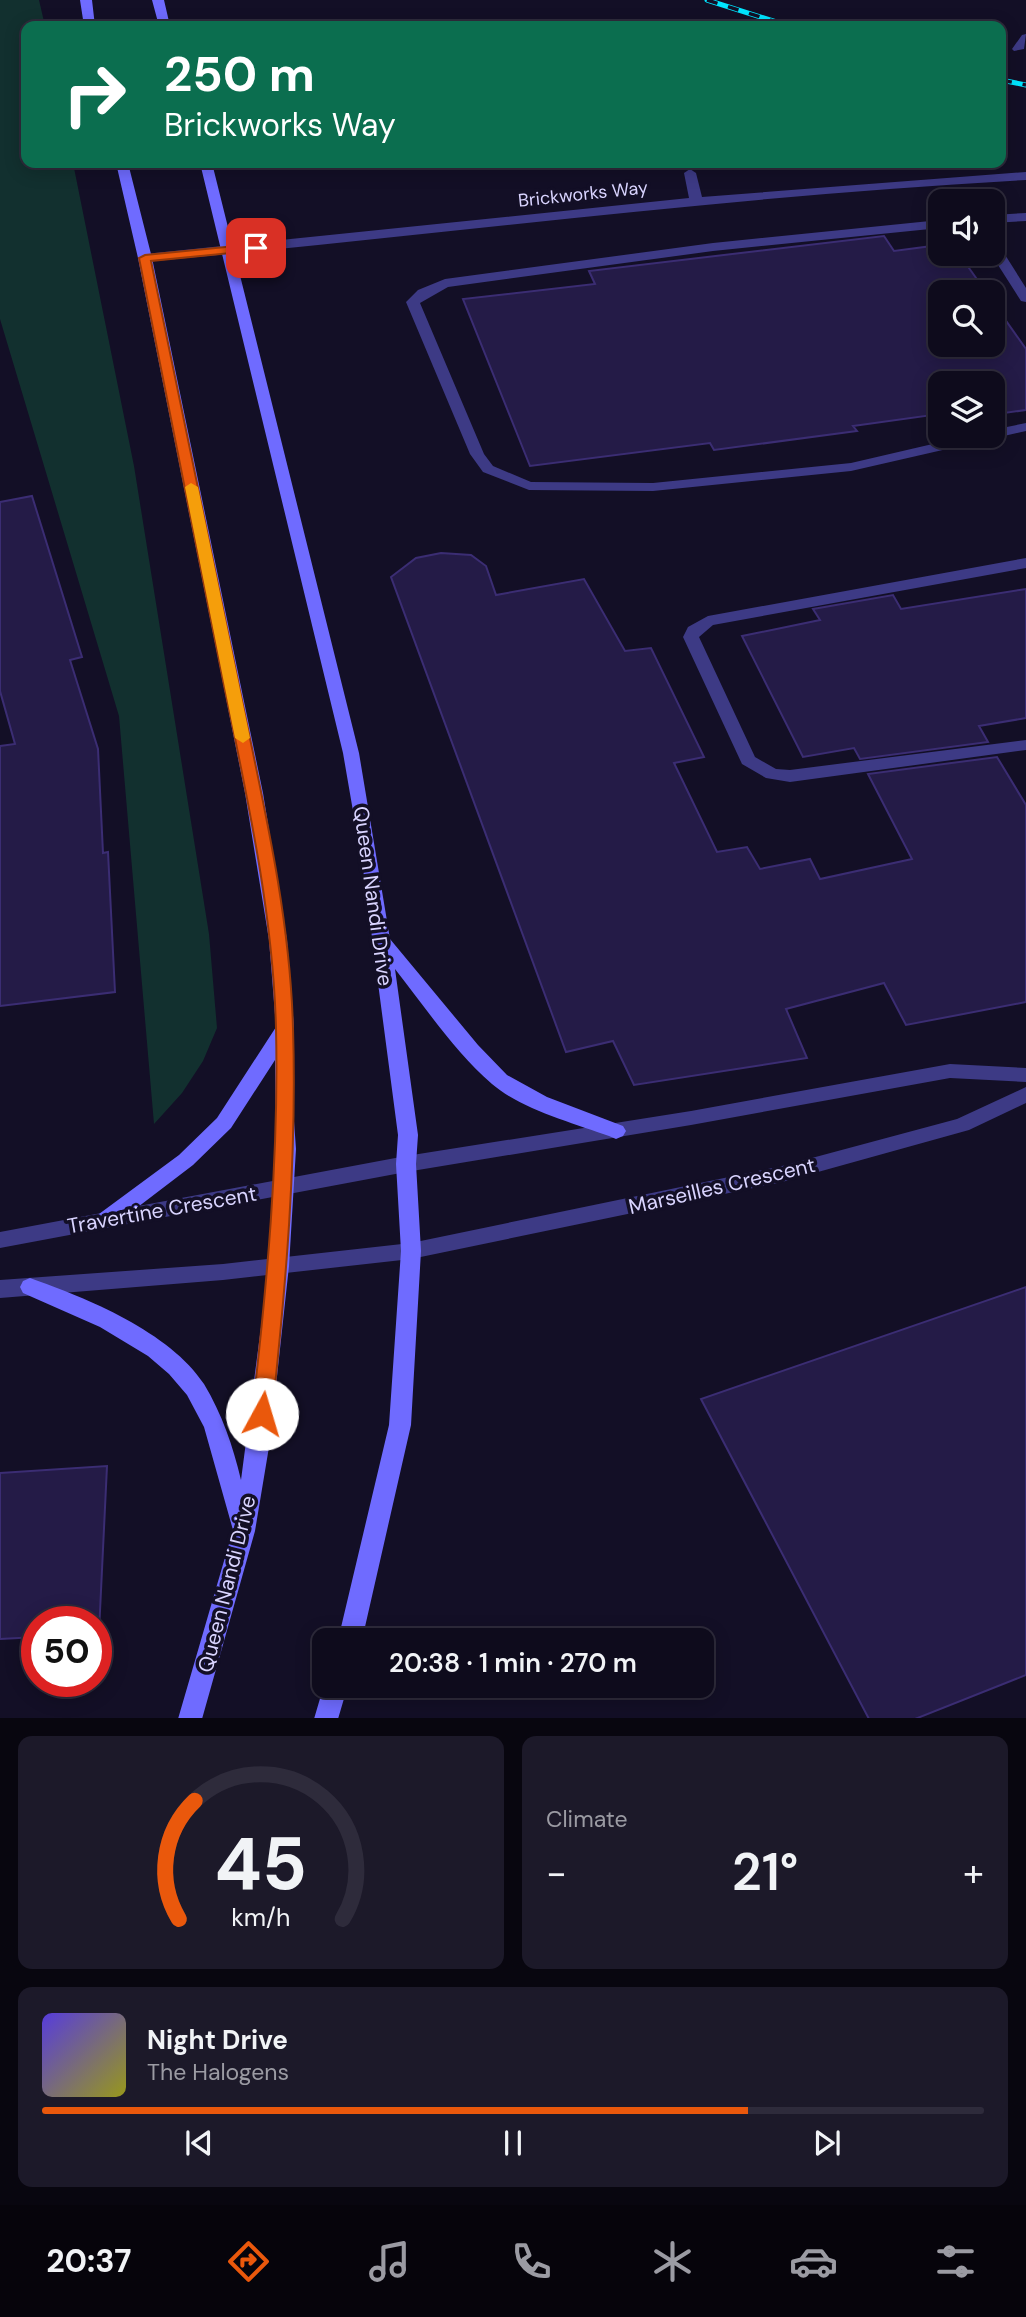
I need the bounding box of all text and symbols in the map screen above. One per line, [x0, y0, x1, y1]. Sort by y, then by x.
text: 250 m [164, 42, 315, 106]
icon: right [49, 49, 140, 140]
text: Brickworks Way [164, 104, 396, 146]
street label: Brickworks Way [517, 175, 649, 213]
map controls [928, 189, 1005, 448]
button: sound [928, 189, 1005, 266]
pin [226, 218, 286, 278]
icon: arrive [237, 229, 275, 267]
button: search [928, 280, 1005, 357]
button: layers [928, 371, 1005, 448]
street label: Queen Nandi Drive [347, 804, 399, 988]
street label: Marseilles Crescent [626, 1151, 818, 1221]
street label: Travertine Crescent [65, 1180, 259, 1240]
position arrow [225, 1377, 299, 1451]
street label: Queen Nandi Drive [191, 1493, 263, 1675]
speed limit sign: 50 [21, 1606, 112, 1697]
text: 20:38 · 1 min · 270 m [389, 1646, 637, 1680]
text: Climate [546, 1804, 628, 1834]
text: 45 [215, 1817, 307, 1912]
text: 21° [732, 1838, 798, 1906]
text: − [546, 1848, 567, 1898]
text: + [963, 1848, 984, 1898]
text: km/h [231, 1900, 291, 1933]
text: Night Drive [147, 2023, 288, 2057]
text: The Halogens [147, 2057, 289, 2087]
icon: previous [180, 2124, 218, 2162]
icon: pause [494, 2124, 532, 2162]
icon: next [808, 2124, 846, 2162]
icon: directions [224, 2237, 273, 2286]
icon: music [365, 2237, 414, 2286]
icon: phone [507, 2237, 556, 2286]
icon: climate [648, 2237, 697, 2286]
icon: car [789, 2237, 838, 2286]
icon: filters [931, 2237, 980, 2286]
text: 20:37 [46, 2240, 131, 2282]

